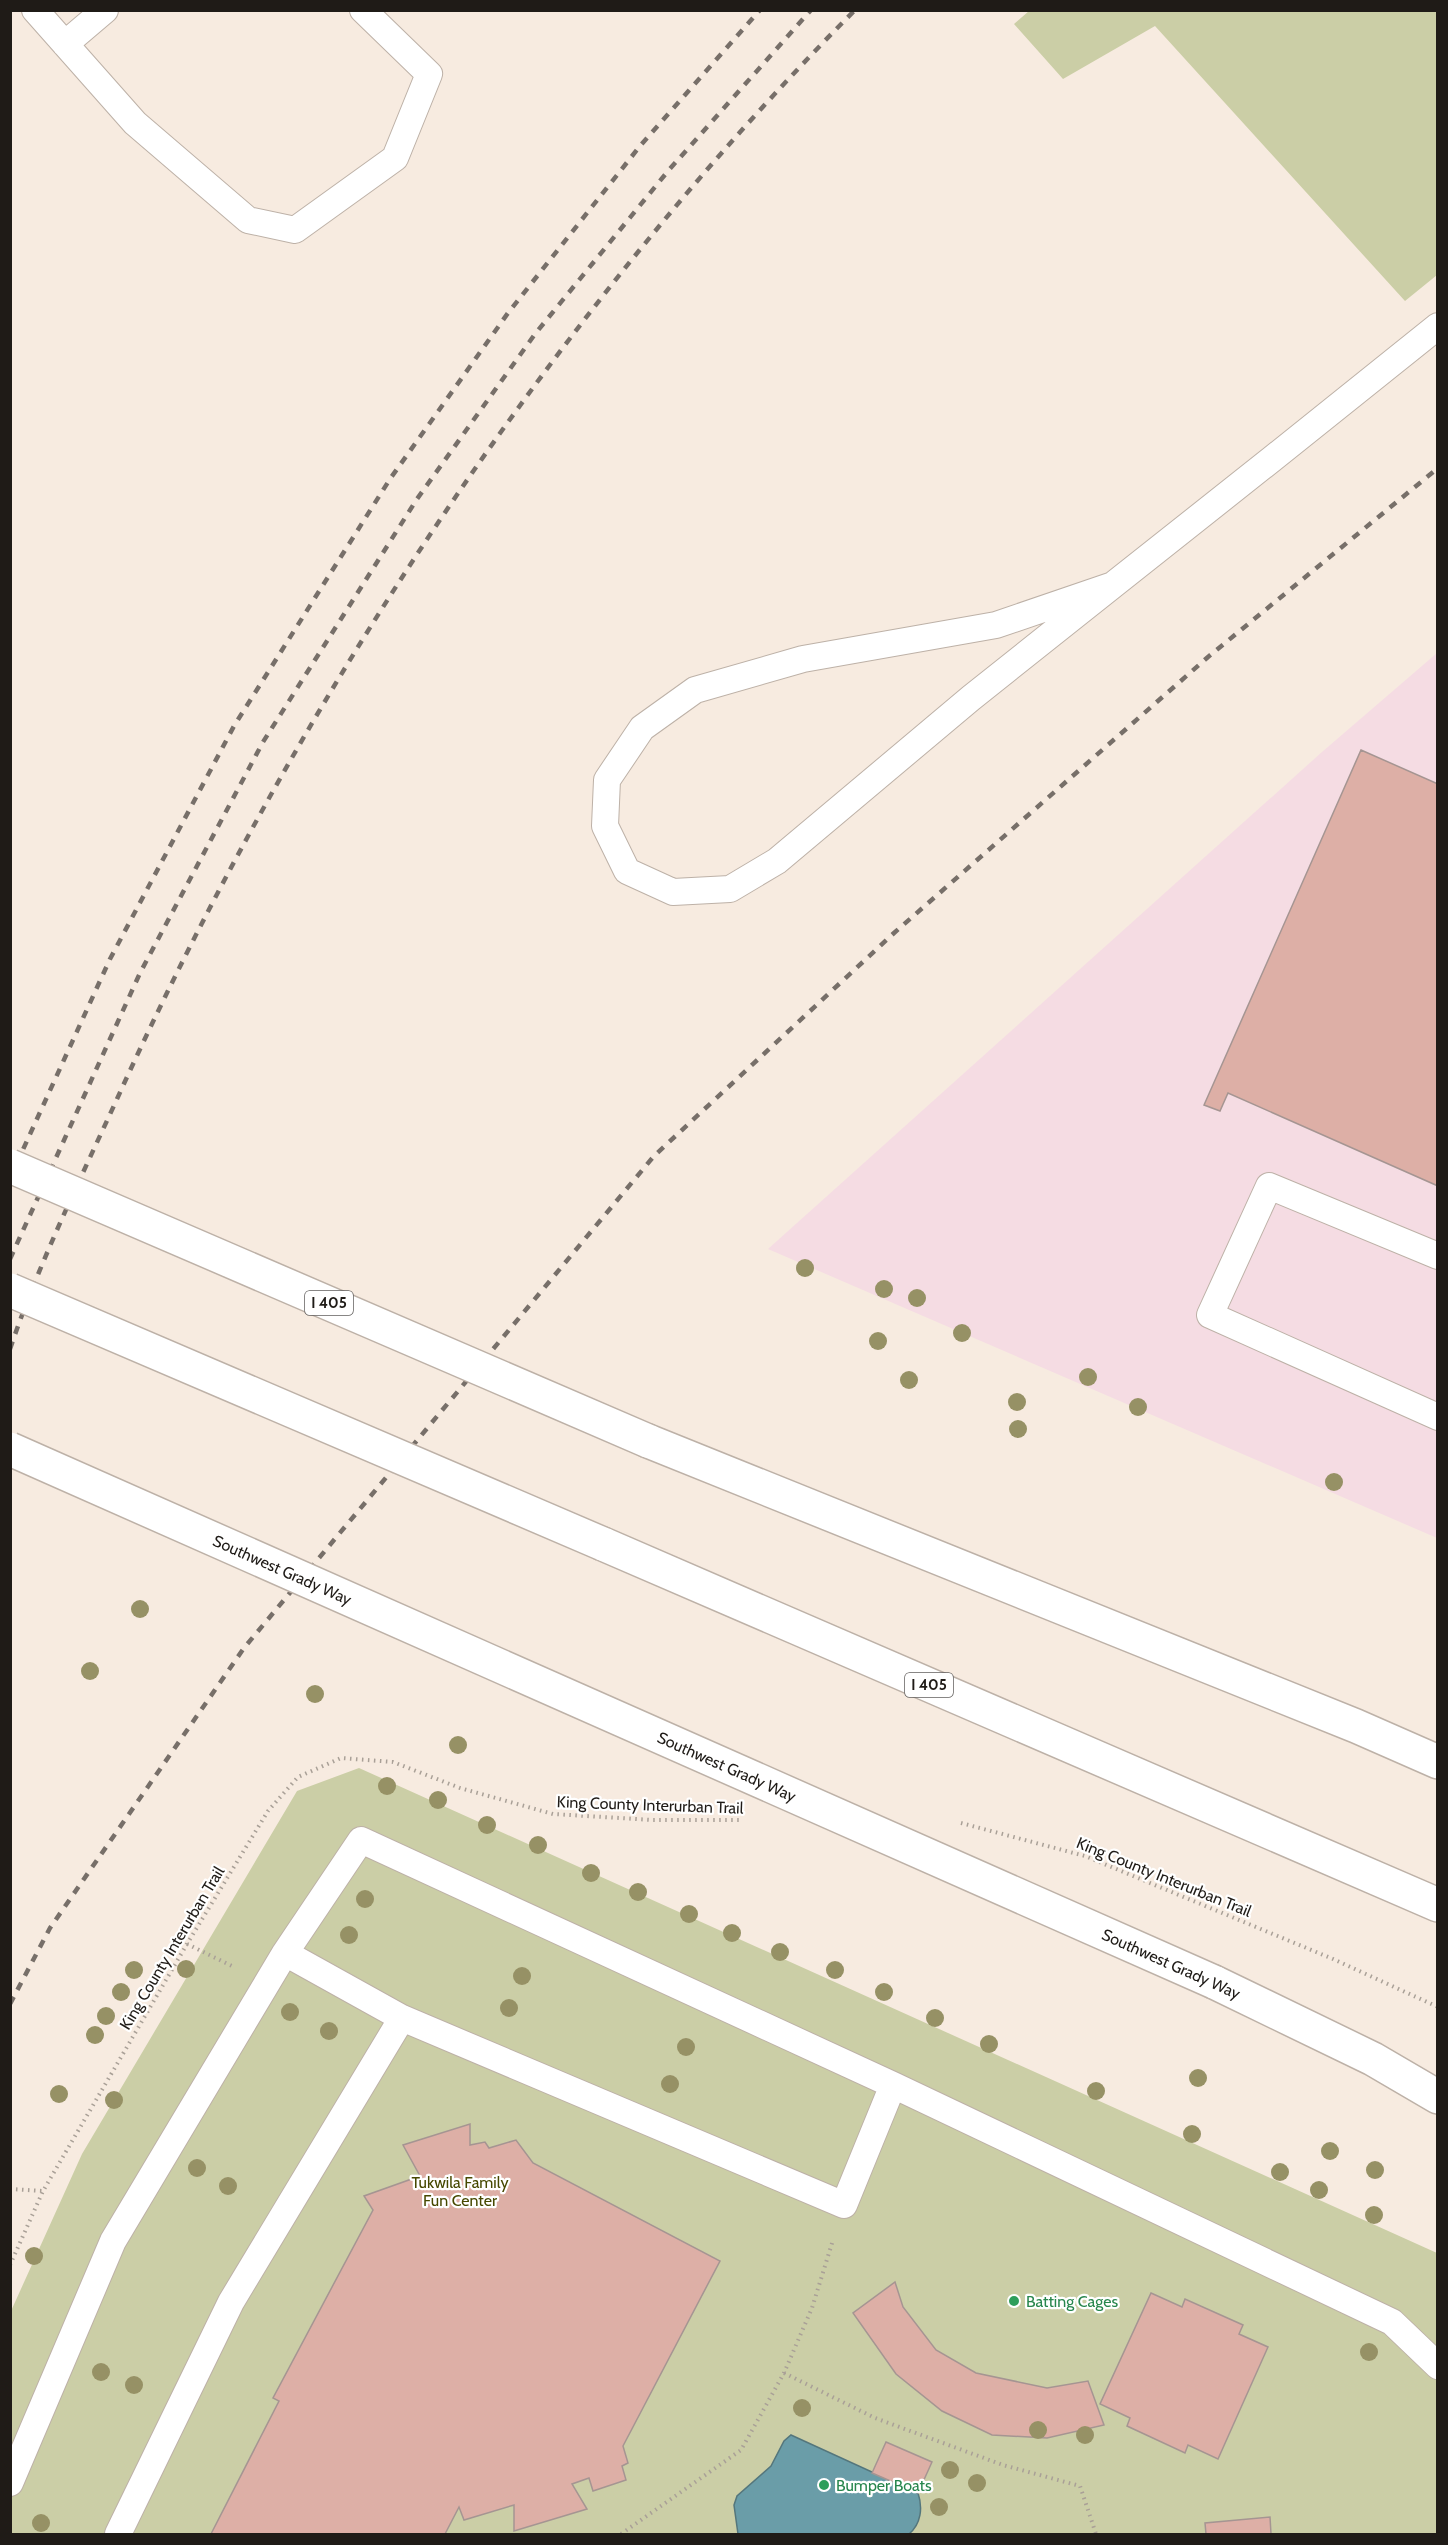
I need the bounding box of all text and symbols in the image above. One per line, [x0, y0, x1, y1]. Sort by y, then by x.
road number: I 405 [305, 1291, 353, 1315]
street label: Southwest Grady Way [210, 1531, 355, 1609]
road number: I 405 [905, 1673, 953, 1697]
street label: Southwest Grady Way [655, 1727, 799, 1805]
street label: King County Interurban Trail [556, 1792, 744, 1818]
street label: King County Interurban Trail [1074, 1833, 1254, 1921]
street label: King County Interurban Trail [116, 1863, 228, 2033]
street label: Southwest Grady Way [1099, 1925, 1243, 2003]
park label: Tukwila Family Fun Center [411, 2173, 509, 2210]
place label: Batting Cages [1026, 2292, 1118, 2311]
marker: Batting Cages [1007, 2294, 1021, 2308]
place label: Bumper Boats [836, 2476, 932, 2495]
marker: Bumper Boats [817, 2478, 831, 2492]

